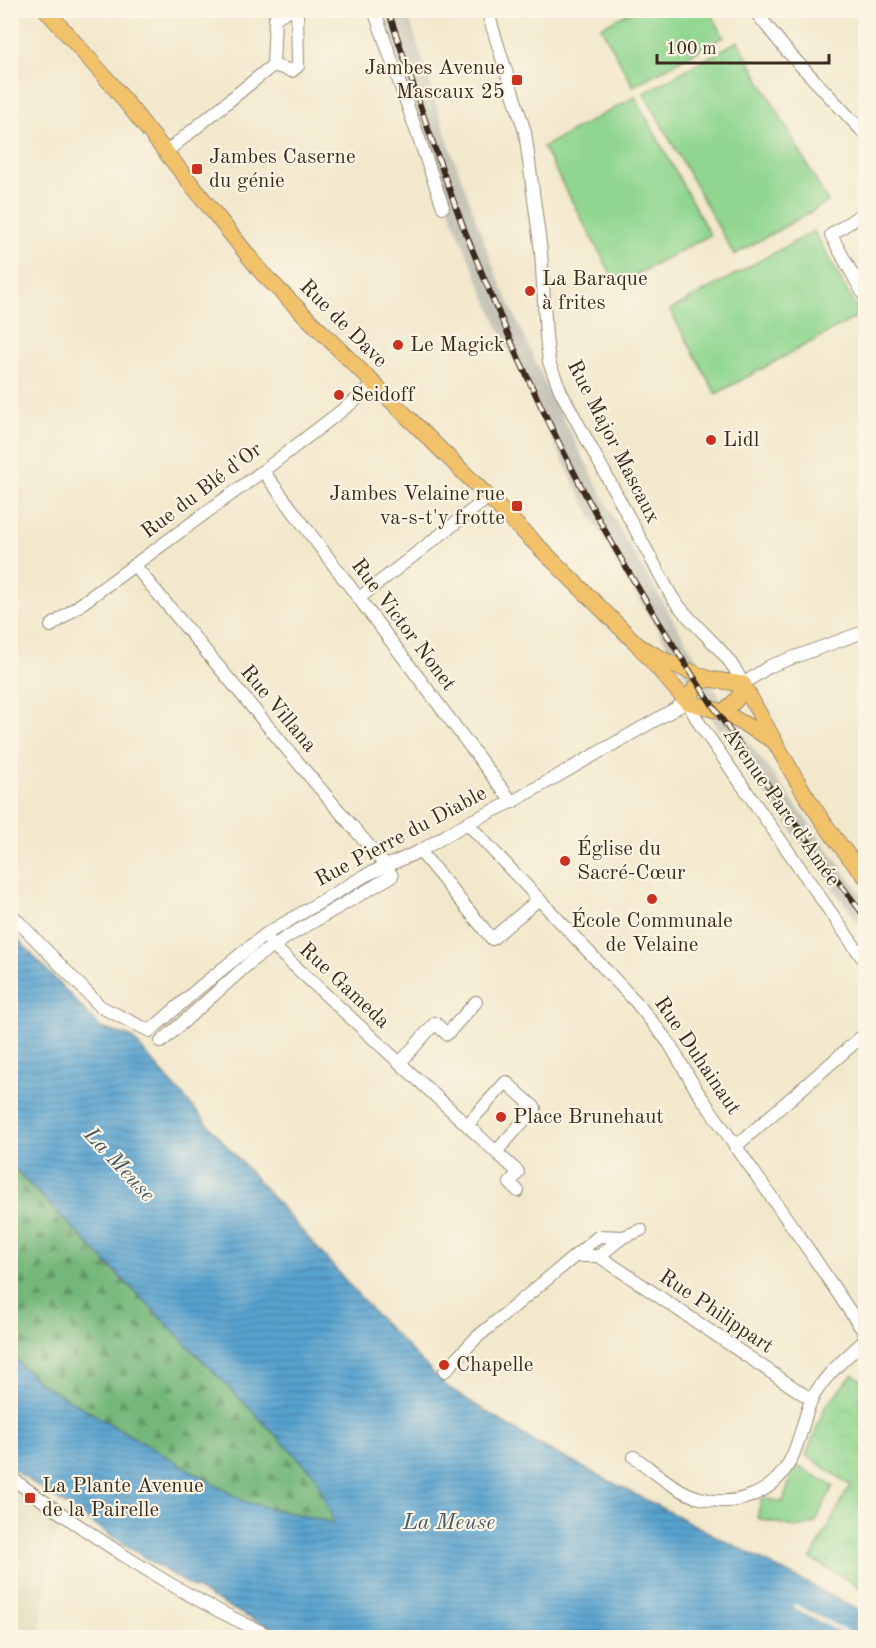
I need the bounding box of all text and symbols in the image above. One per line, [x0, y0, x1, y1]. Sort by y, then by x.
scale bar [657, 27, 830, 65]
text: 100 m [666, 40, 717, 58]
place label: Jambes Avenue Mascaux 25 [365, 58, 505, 103]
marker: Jambes Avenue Mascaux 25 [510, 73, 524, 87]
place label: Jambes Caserne du génie [209, 147, 356, 192]
marker: Jambes Caserne du génie [190, 162, 204, 176]
place label: La Baraque à frites [542, 269, 648, 314]
street label: Rue de Dave [295, 276, 391, 372]
marker: La Baraque à frites [523, 284, 537, 298]
place label: Le Magick [410, 335, 505, 356]
marker: Le Magick [391, 338, 405, 352]
street label: Rue Major Mascaux [563, 357, 663, 527]
place label: Seidoff [351, 385, 416, 406]
marker: Seidoff [332, 388, 346, 402]
place label: Lidl [723, 430, 760, 451]
marker: Lidl [704, 433, 718, 447]
street label: Rue du Blé d'Or [138, 439, 266, 543]
place label: Jambes Velaine rue va-s-t'y frotte [329, 484, 505, 529]
marker: Jambes Velaine rue va-s-t'y frotte [510, 499, 524, 513]
street label: Rue Victor Nonet [347, 555, 459, 695]
street label: Rue Villana [236, 662, 320, 756]
street label: Avenue Parc d'Amée [718, 724, 844, 890]
street label: Rue Pierre du Diable [312, 783, 490, 891]
place label: Église du Sacré-Cœur [577, 835, 686, 884]
marker: Église du Sacré-Cœur [558, 854, 572, 868]
marker: École Communale de Velaine [645, 892, 659, 906]
place label: École Communale de Velaine [571, 907, 733, 956]
street label: Rue Gameda [295, 939, 393, 1033]
street label: Rue Duhainaut [650, 993, 744, 1119]
place label: Place Brunehaut [513, 1107, 664, 1128]
marker: Place Brunehaut [494, 1110, 508, 1124]
water label: La Meuse [79, 1123, 159, 1206]
street label: Rue Philippart [655, 1266, 777, 1358]
place label: Chapelle [456, 1355, 533, 1376]
marker: Chapelle [437, 1358, 451, 1372]
place label: La Plante Avenue de la Pairelle [42, 1476, 204, 1521]
marker: La Plante Avenue de la Pairelle [23, 1491, 37, 1505]
water label: La Meuse [402, 1512, 495, 1534]

